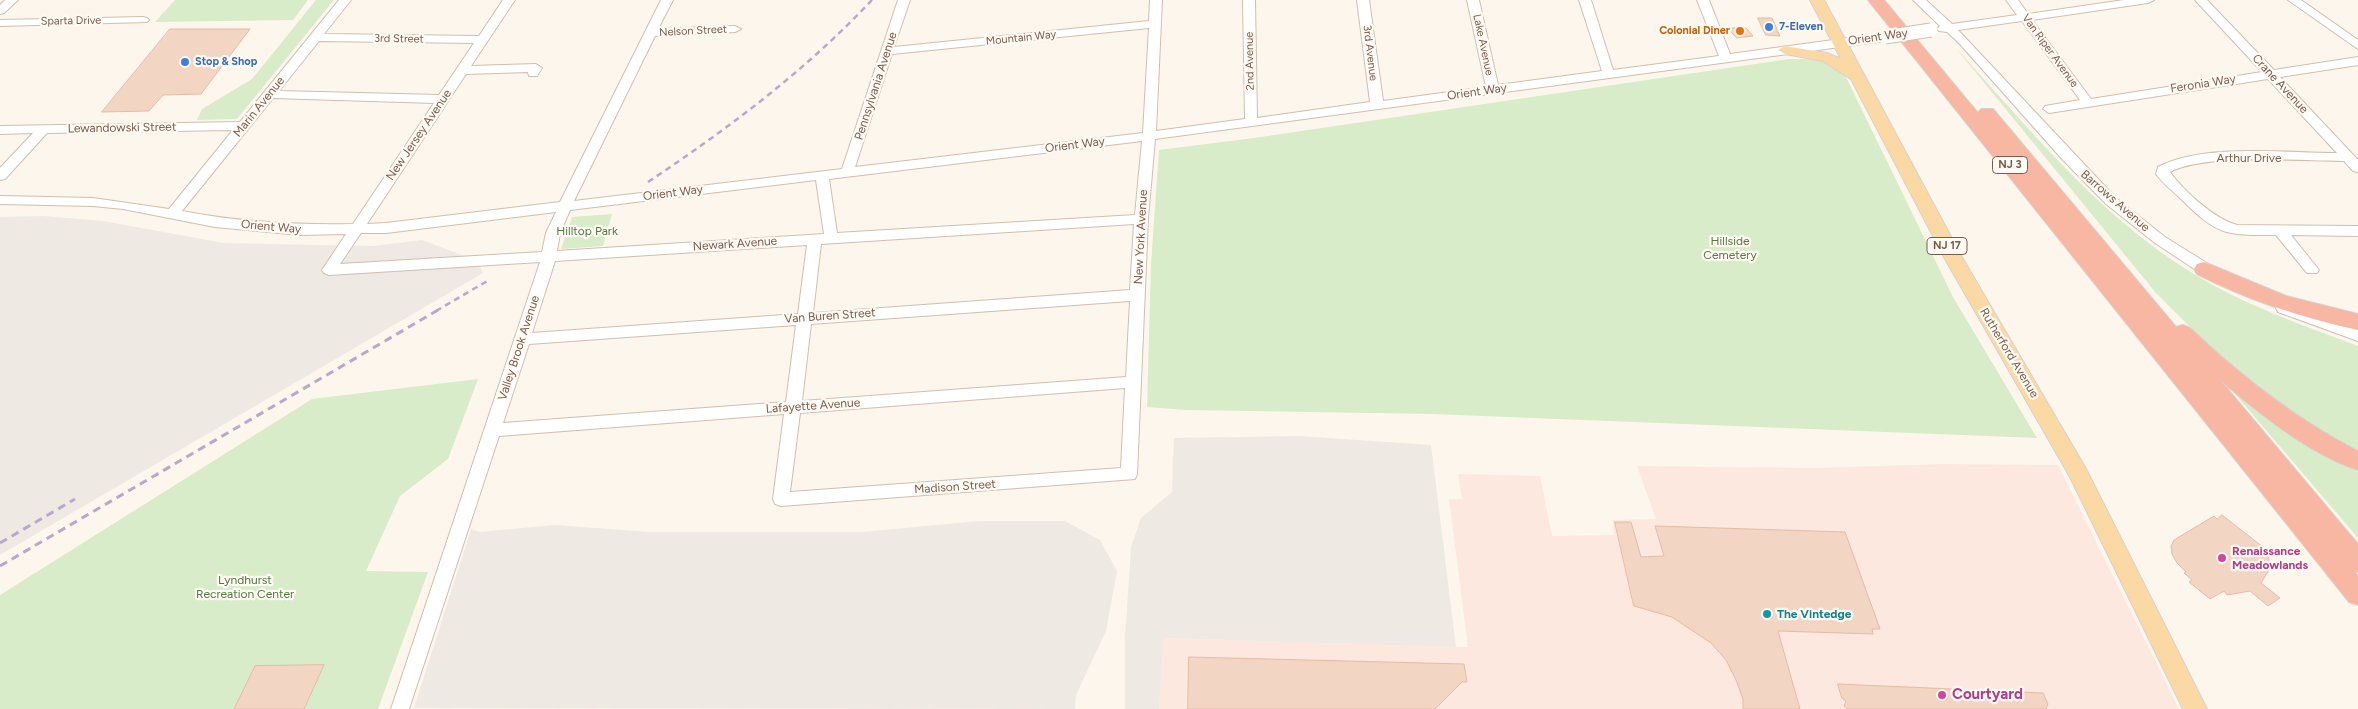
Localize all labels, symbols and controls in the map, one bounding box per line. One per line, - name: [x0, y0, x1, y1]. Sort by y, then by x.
- street label: Van Riper Avenue: [2019, 12, 2081, 90]
- street label: Lake Avenue: [1470, 13, 1496, 77]
- street label: Sparta Drive: [41, 14, 101, 28]
- place label: 7-Eleven: [1779, 20, 1823, 34]
- marker: 7-Eleven: [1763, 21, 1775, 33]
- street label: Nelson Street: [659, 23, 727, 39]
- street label: 3rd Avenue: [1360, 24, 1380, 82]
- place label: Colonial Diner: [1659, 24, 1730, 38]
- marker: Colonial Diner: [1734, 25, 1746, 37]
- street label: Orient Way: [1847, 26, 1909, 48]
- street label: Mountain Way: [985, 28, 1057, 48]
- street label: Pennsylvania Avenue: [852, 30, 900, 142]
- street label: 3rd Street: [374, 32, 424, 46]
- street label: 2nd Avenue: [1243, 32, 1257, 90]
- street label: Crane Avenue: [2249, 51, 2311, 117]
- place label: Stop & Shop: [195, 55, 257, 69]
- marker: Stop & Shop: [179, 56, 191, 68]
- street label: Feronia Way: [2169, 72, 2237, 96]
- street label: Marin Avenue: [230, 74, 288, 140]
- street label: Orient Way: [1446, 81, 1508, 103]
- street label: New Jersey Avenue: [383, 87, 455, 183]
- street label: Lewandowski Street: [68, 120, 176, 136]
- street label: Orient Way: [1044, 134, 1106, 156]
- street label: Arthur Drive: [2217, 151, 2281, 165]
- road number: NJ 3: [1992, 156, 2028, 174]
- street label: Barrows Avenue: [2077, 167, 2153, 235]
- street label: Orient Way: [642, 182, 704, 204]
- street label: New York Avenue: [1131, 189, 1151, 285]
- street label: Orient Way: [240, 217, 302, 237]
- park label: Hilltop Park: [556, 224, 618, 238]
- street label: Newark Avenue: [692, 234, 778, 254]
- park label: Hillside Cemetery: [1703, 234, 1757, 262]
- road number: NJ 17: [1927, 238, 1967, 255]
- street label: Valley Brook Avenue: [495, 294, 543, 402]
- street label: Van Buren Street: [784, 306, 876, 326]
- street label: Rutherford Avenue: [1977, 306, 2041, 400]
- street label: Lafayette Avenue: [765, 396, 861, 416]
- street label: Madison Street: [914, 477, 996, 497]
- place label: Renaissance Meadowlands: [2232, 544, 2308, 572]
- marker: Renaissance Meadowlands: [2216, 552, 2228, 564]
- park label: Lyndhurst Recreation Center: [196, 573, 294, 601]
- place label: The Vintedge: [1777, 607, 1851, 621]
- marker: The Vintedge: [1761, 608, 1773, 620]
- place label: Courtyard: [1952, 686, 2023, 704]
- marker: Courtyard: [1936, 689, 1948, 701]

